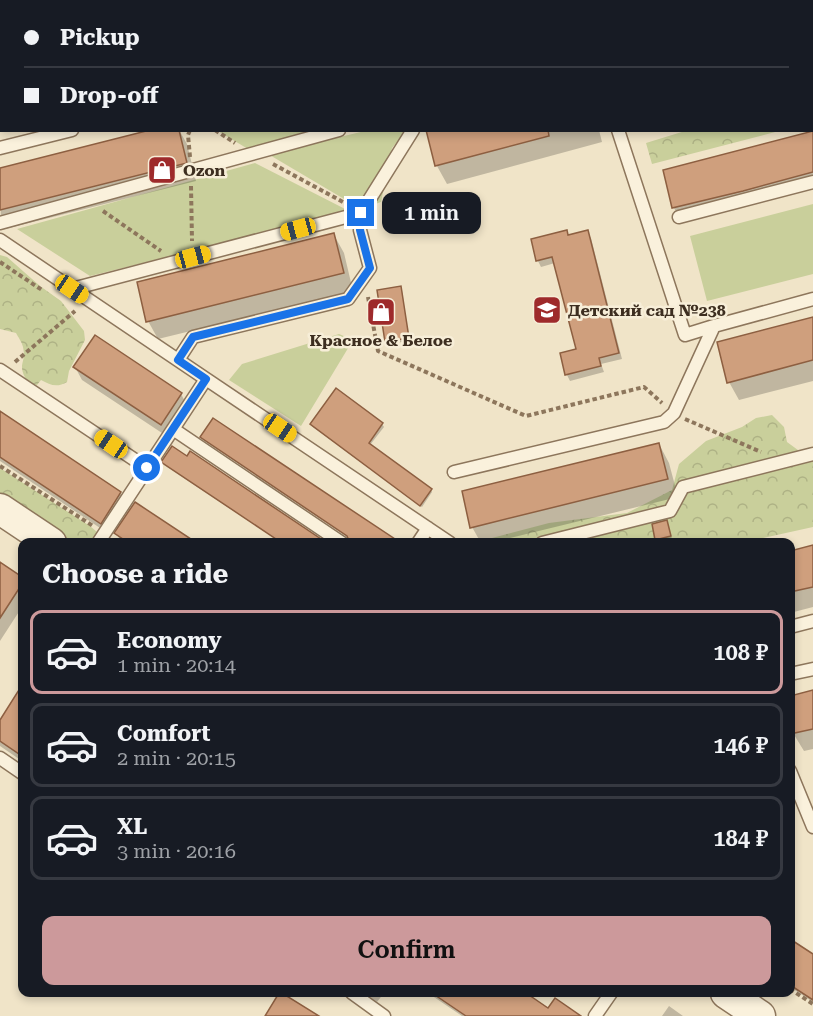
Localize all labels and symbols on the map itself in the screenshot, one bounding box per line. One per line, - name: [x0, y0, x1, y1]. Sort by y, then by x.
- shop icon: Ozon: [146, 154, 178, 186]
- place label: Ozon: [183, 161, 226, 180]
- callout: 1 min: [382, 192, 481, 234]
- route end: [347, 199, 374, 226]
- car: [278, 216, 318, 242]
- car: [173, 244, 213, 270]
- car: [52, 271, 92, 307]
- school or university icon: Детский сад №238: [531, 294, 563, 326]
- shop icon: Красное & Белое: [365, 296, 397, 328]
- place label: Детский сад №238: [568, 301, 726, 320]
- place label: Красное & Белое: [310, 331, 452, 350]
- car: [260, 410, 300, 446]
- car: [91, 426, 131, 462]
- route start: [133, 454, 160, 481]

